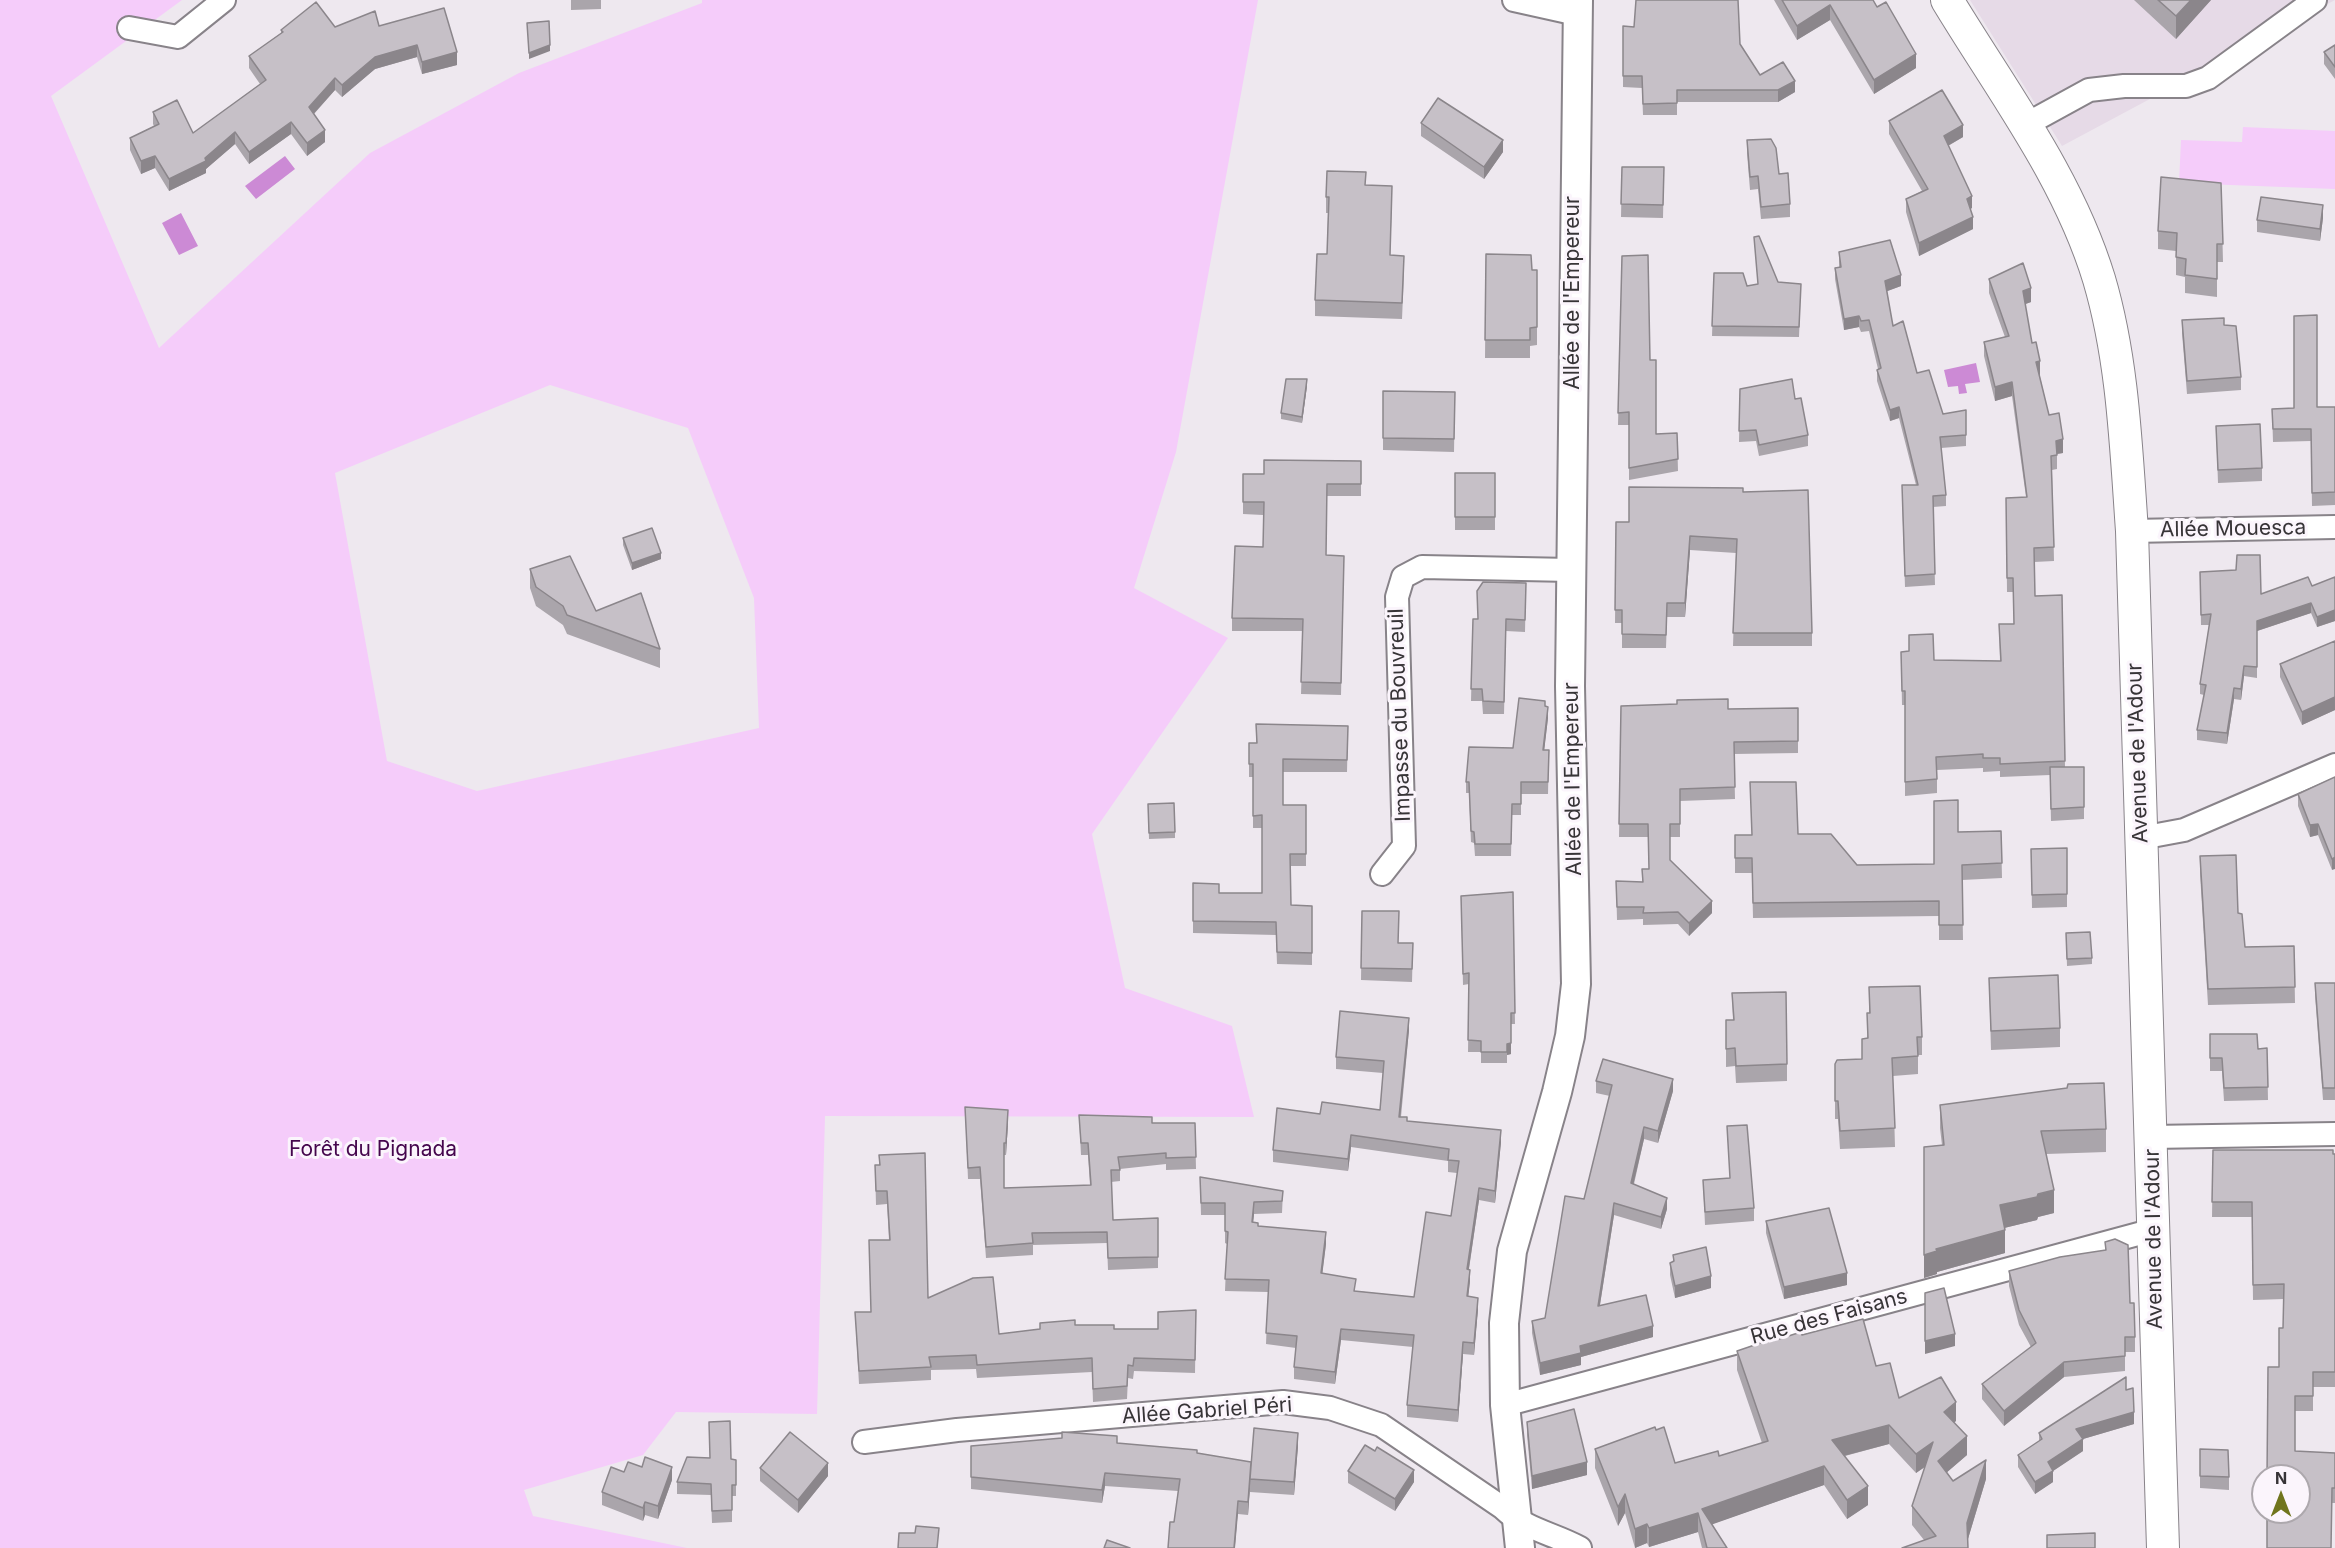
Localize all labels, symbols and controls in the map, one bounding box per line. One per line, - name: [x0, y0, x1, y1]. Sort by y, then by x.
- street label: Allée de l'Empereur: [1560, 196, 1586, 390]
- street label: Allée Mouesca: [2160, 515, 2306, 543]
- street label: Impasse du Bouvreuil: [1384, 608, 1416, 822]
- street label: Avenue de l'Adour: [2122, 662, 2154, 844]
- street label: Allée de l'Empereur: [1559, 682, 1587, 876]
- park label: Forêt du Pignada: [289, 1137, 457, 1163]
- street label: Avenue de l'Adour: [2140, 1148, 2168, 1330]
- street label: Rue des Faisans: [1748, 1284, 1910, 1350]
- street label: Allée Gabriel Péri: [1121, 1392, 1293, 1430]
- north arrow: [2251, 1464, 2311, 1524]
- text: N: [2275, 1468, 2287, 1488]

